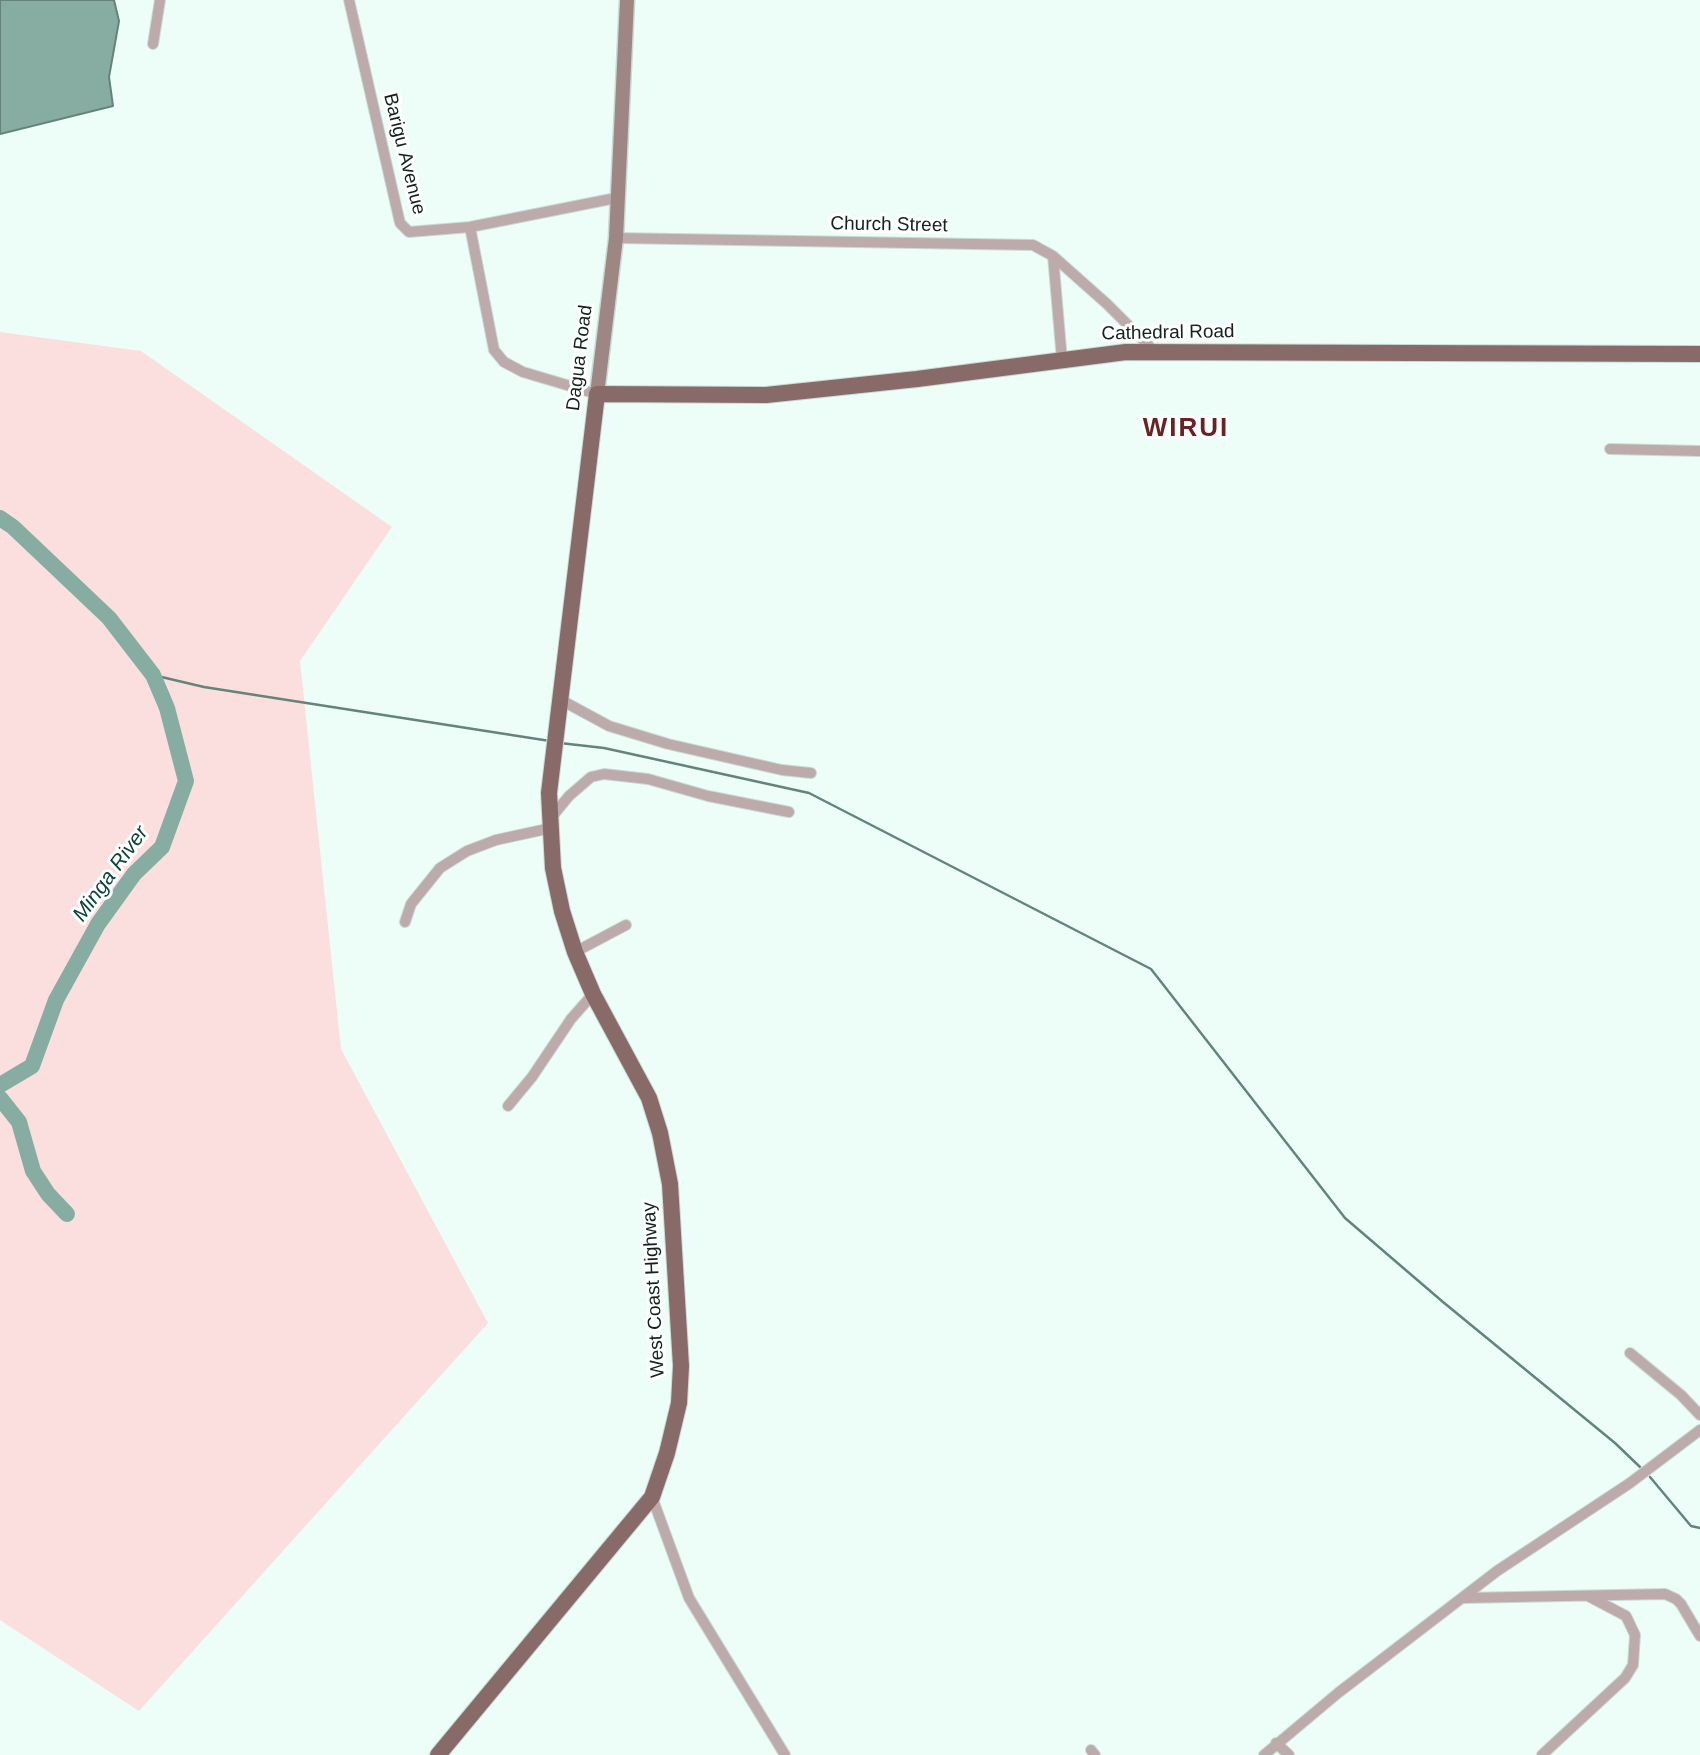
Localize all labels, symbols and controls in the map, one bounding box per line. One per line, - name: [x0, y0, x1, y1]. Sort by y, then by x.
- street label: Barigu Avenue: [378, 91, 430, 217]
- street label: Church Street: [830, 213, 948, 237]
- street label: Dagua Road: [562, 304, 598, 412]
- street label: Cathedral Road: [1101, 320, 1235, 346]
- district label: WIRUI: [1143, 413, 1229, 445]
- water label: Minga River: [68, 821, 154, 927]
- street label: West Coast Highway: [638, 1202, 670, 1378]

